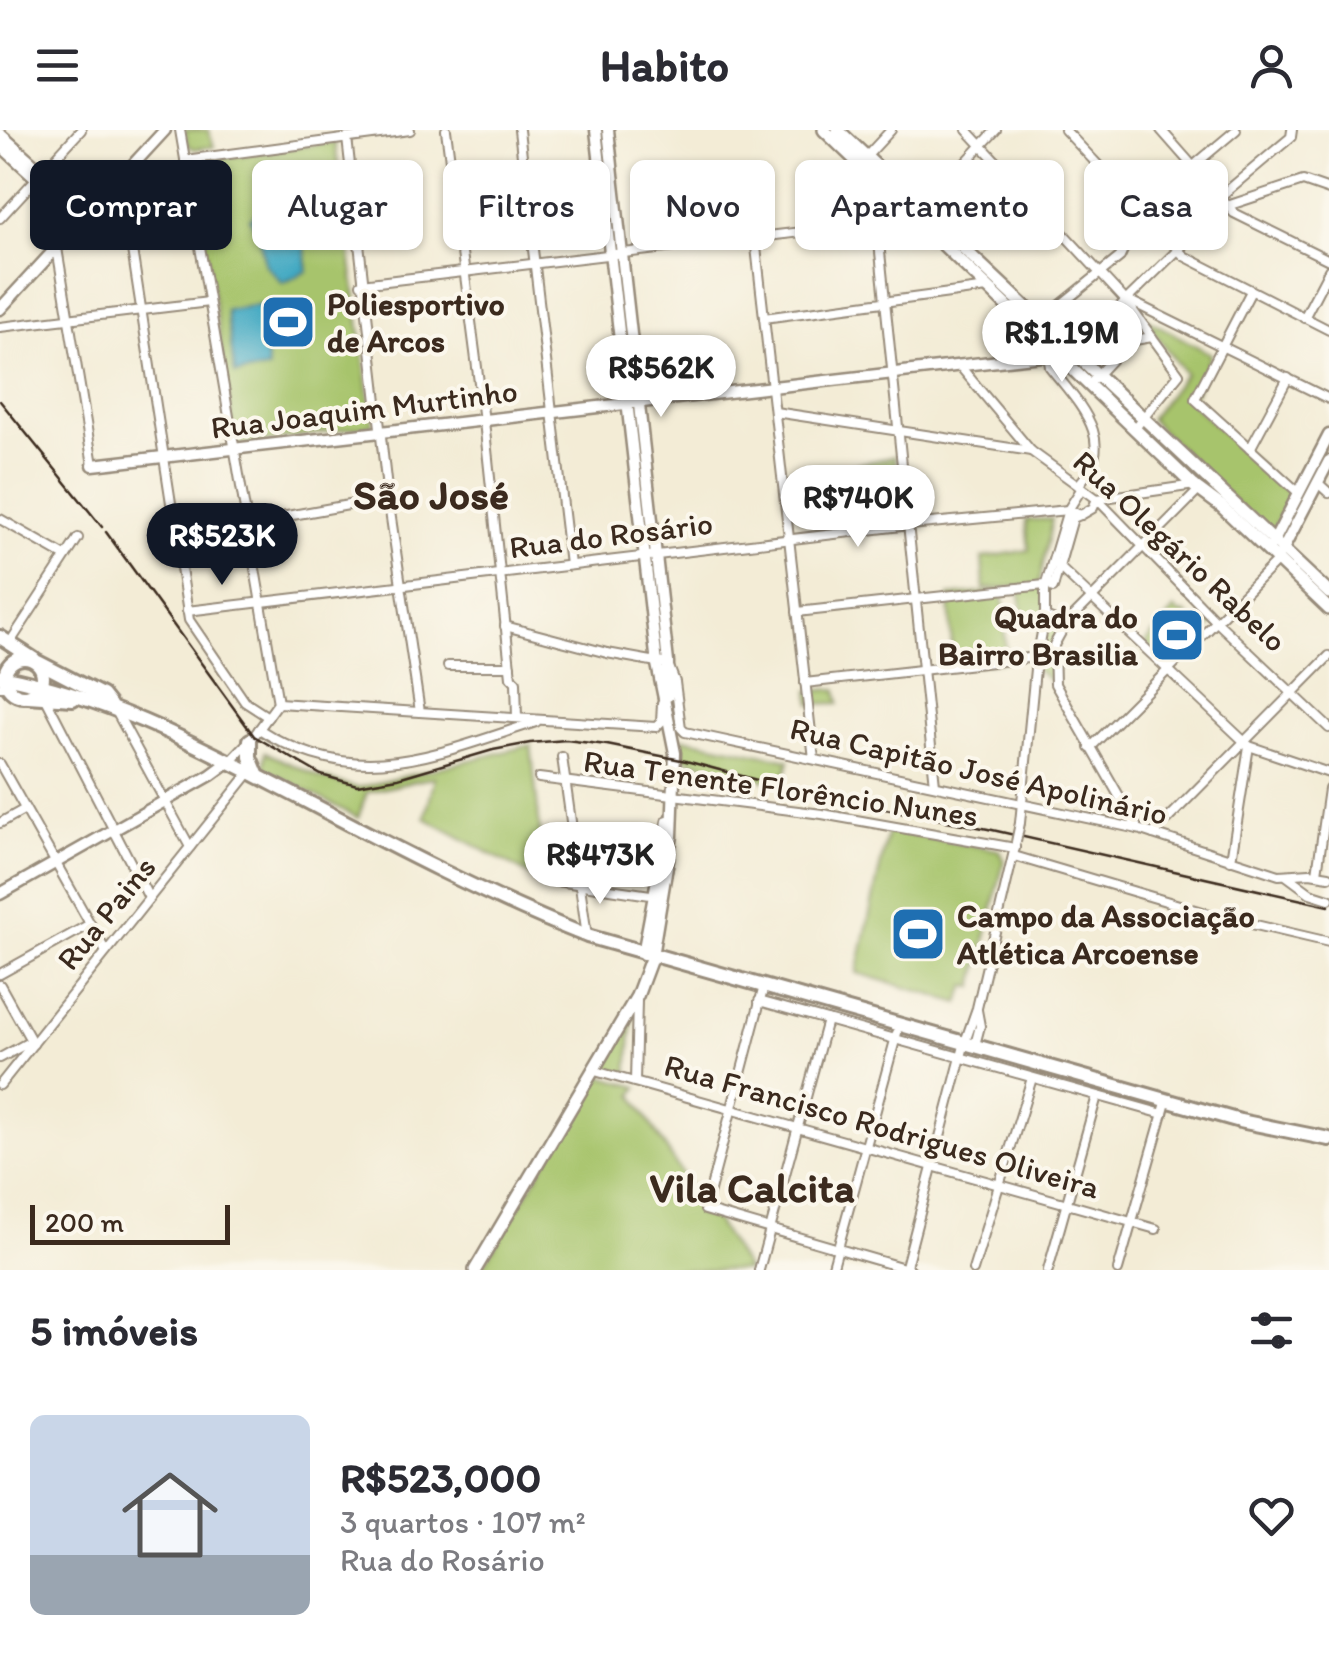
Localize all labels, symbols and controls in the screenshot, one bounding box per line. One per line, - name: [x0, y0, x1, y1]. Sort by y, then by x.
- icon: menu: [30, 38, 85, 93]
- text: Habito: [600, 38, 729, 92]
- icon: person: [1244, 38, 1299, 93]
- chip: Comprar: [30, 160, 232, 250]
- chip: Alugar: [252, 160, 423, 250]
- chip: Filtros: [443, 160, 610, 250]
- chip: Novo: [630, 160, 775, 250]
- chip: Apartamento: [795, 160, 1064, 250]
- chip: Casa: [1084, 160, 1228, 250]
- place label: Poliesportivo de Arcos: [327, 285, 505, 360]
- sports icon: Poliesportivo de Arcos: [258, 292, 318, 352]
- pin: R$1.19M: [970, 300, 1154, 385]
- text: R$1.19M: [1004, 313, 1120, 351]
- pin: R$562K: [580, 335, 742, 420]
- text: R$562K: [608, 348, 714, 386]
- street label: Rua Joaquim Murtinho: [208, 371, 520, 447]
- street label: Rua Olegário Rabelo: [1065, 442, 1295, 660]
- pin: R$740K: [777, 465, 939, 550]
- district label: São José: [353, 469, 509, 520]
- text: R$740K: [803, 478, 913, 516]
- pin: R$523K: [141, 503, 303, 588]
- street label: Rua do Rosário: [507, 504, 715, 566]
- text: R$523K: [169, 516, 275, 554]
- place label: Quadra do Bairro Brasilia: [938, 598, 1138, 673]
- sports icon: Quadra do Bairro Brasilia: [1147, 605, 1207, 665]
- street label: Rua Capitão José Apolinário: [787, 709, 1171, 833]
- street label: Rua Tenente Florêncio Nunes: [581, 741, 981, 835]
- pin: R$473K: [519, 822, 681, 907]
- text: R$473K: [546, 835, 654, 873]
- street label: Rua Pains: [49, 848, 163, 978]
- place label: Campo da Associação Atlética Arcoense: [956, 897, 1255, 972]
- sports icon: Campo da Associação Atlética Arcoense: [888, 904, 948, 964]
- street label: Rua Francisco Rodrigues Oliveira: [660, 1046, 1104, 1207]
- district label: Vila Calcita: [649, 1162, 855, 1213]
- scale bar: [30, 1200, 230, 1244]
- text: 200 m: [45, 1205, 124, 1239]
- icon: filters: [1244, 1303, 1299, 1358]
- text: 5 imóveis: [30, 1305, 198, 1356]
- text: R$523,000: [340, 1452, 541, 1503]
- icon: home: [110, 1455, 230, 1575]
- icon: heart: [1244, 1488, 1299, 1543]
- text: 3 quartos · 107 m²: [340, 1503, 586, 1541]
- text: Rua do Rosário: [340, 1541, 545, 1579]

